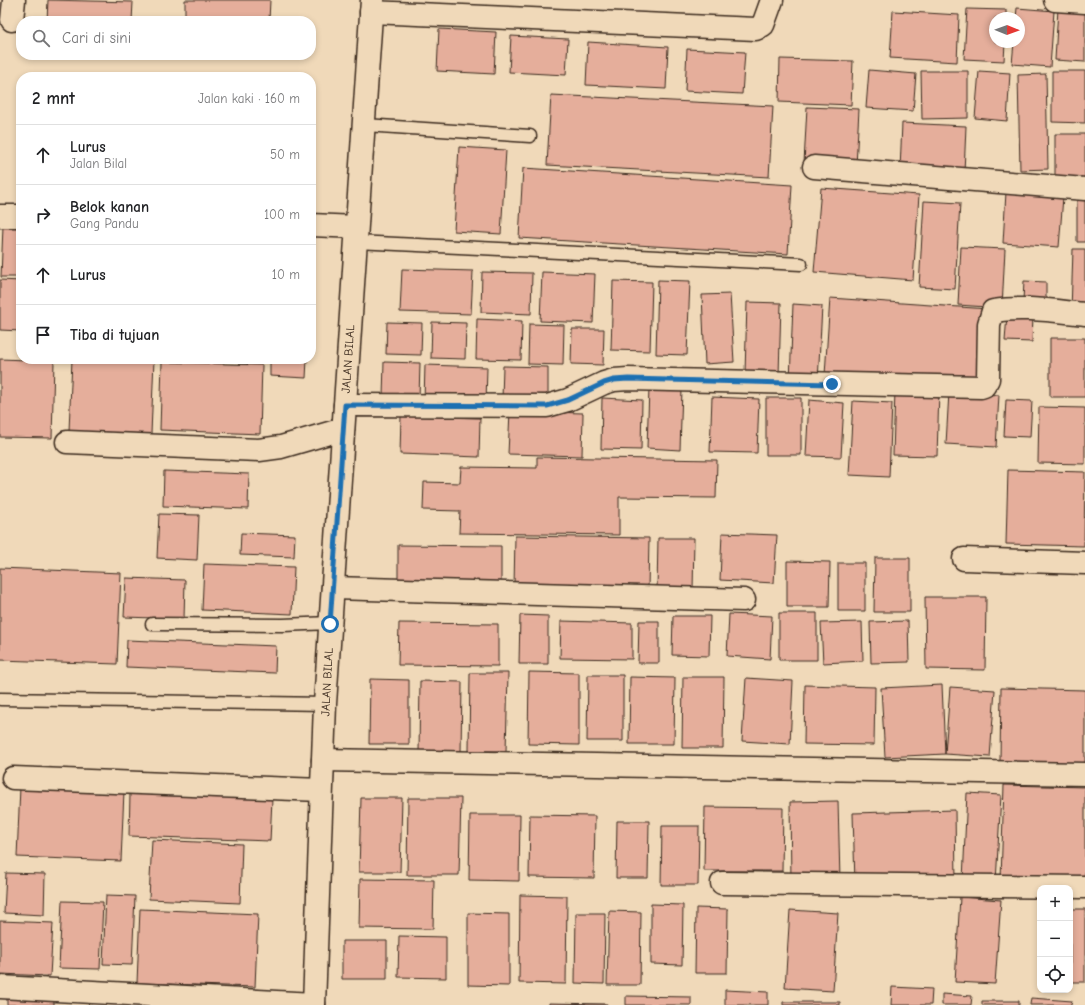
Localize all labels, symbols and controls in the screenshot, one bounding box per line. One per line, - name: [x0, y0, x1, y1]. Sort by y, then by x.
- north arrow: [989, 12, 1025, 48]
- search box: [16, 16, 316, 60]
- icon: search: [30, 27, 52, 49]
- text: Cari di sini: [62, 29, 131, 47]
- text: 2 mnt: [32, 89, 75, 108]
- text: Jalan kaki · 160 m: [198, 91, 300, 106]
- text: Lurus: [70, 138, 106, 156]
- icon: ahead: [32, 144, 54, 166]
- text: 50 m: [270, 147, 300, 162]
- text: Jalan Bilal: [70, 156, 127, 171]
- text: Belok kanan: [70, 198, 149, 216]
- icon: right: [32, 204, 54, 226]
- text: 100 m: [264, 207, 300, 222]
- text: Gang Pandu: [70, 216, 139, 231]
- icon: ahead: [32, 264, 54, 286]
- text: Lurus: [70, 266, 106, 284]
- text: 10 m: [272, 267, 300, 282]
- icon: arrive: [32, 324, 54, 346]
- street label: JALAN BILAL: [339, 324, 357, 394]
- text: Tiba di tujuan: [70, 326, 159, 344]
- route end: [823, 375, 841, 393]
- route start: [321, 615, 339, 633]
- street label: JALAN BILAL: [318, 647, 336, 717]
- map controls: [1037, 885, 1073, 993]
- button: +: [1037, 885, 1073, 921]
- button: −: [1037, 921, 1073, 957]
- button: locate: [1037, 957, 1073, 993]

